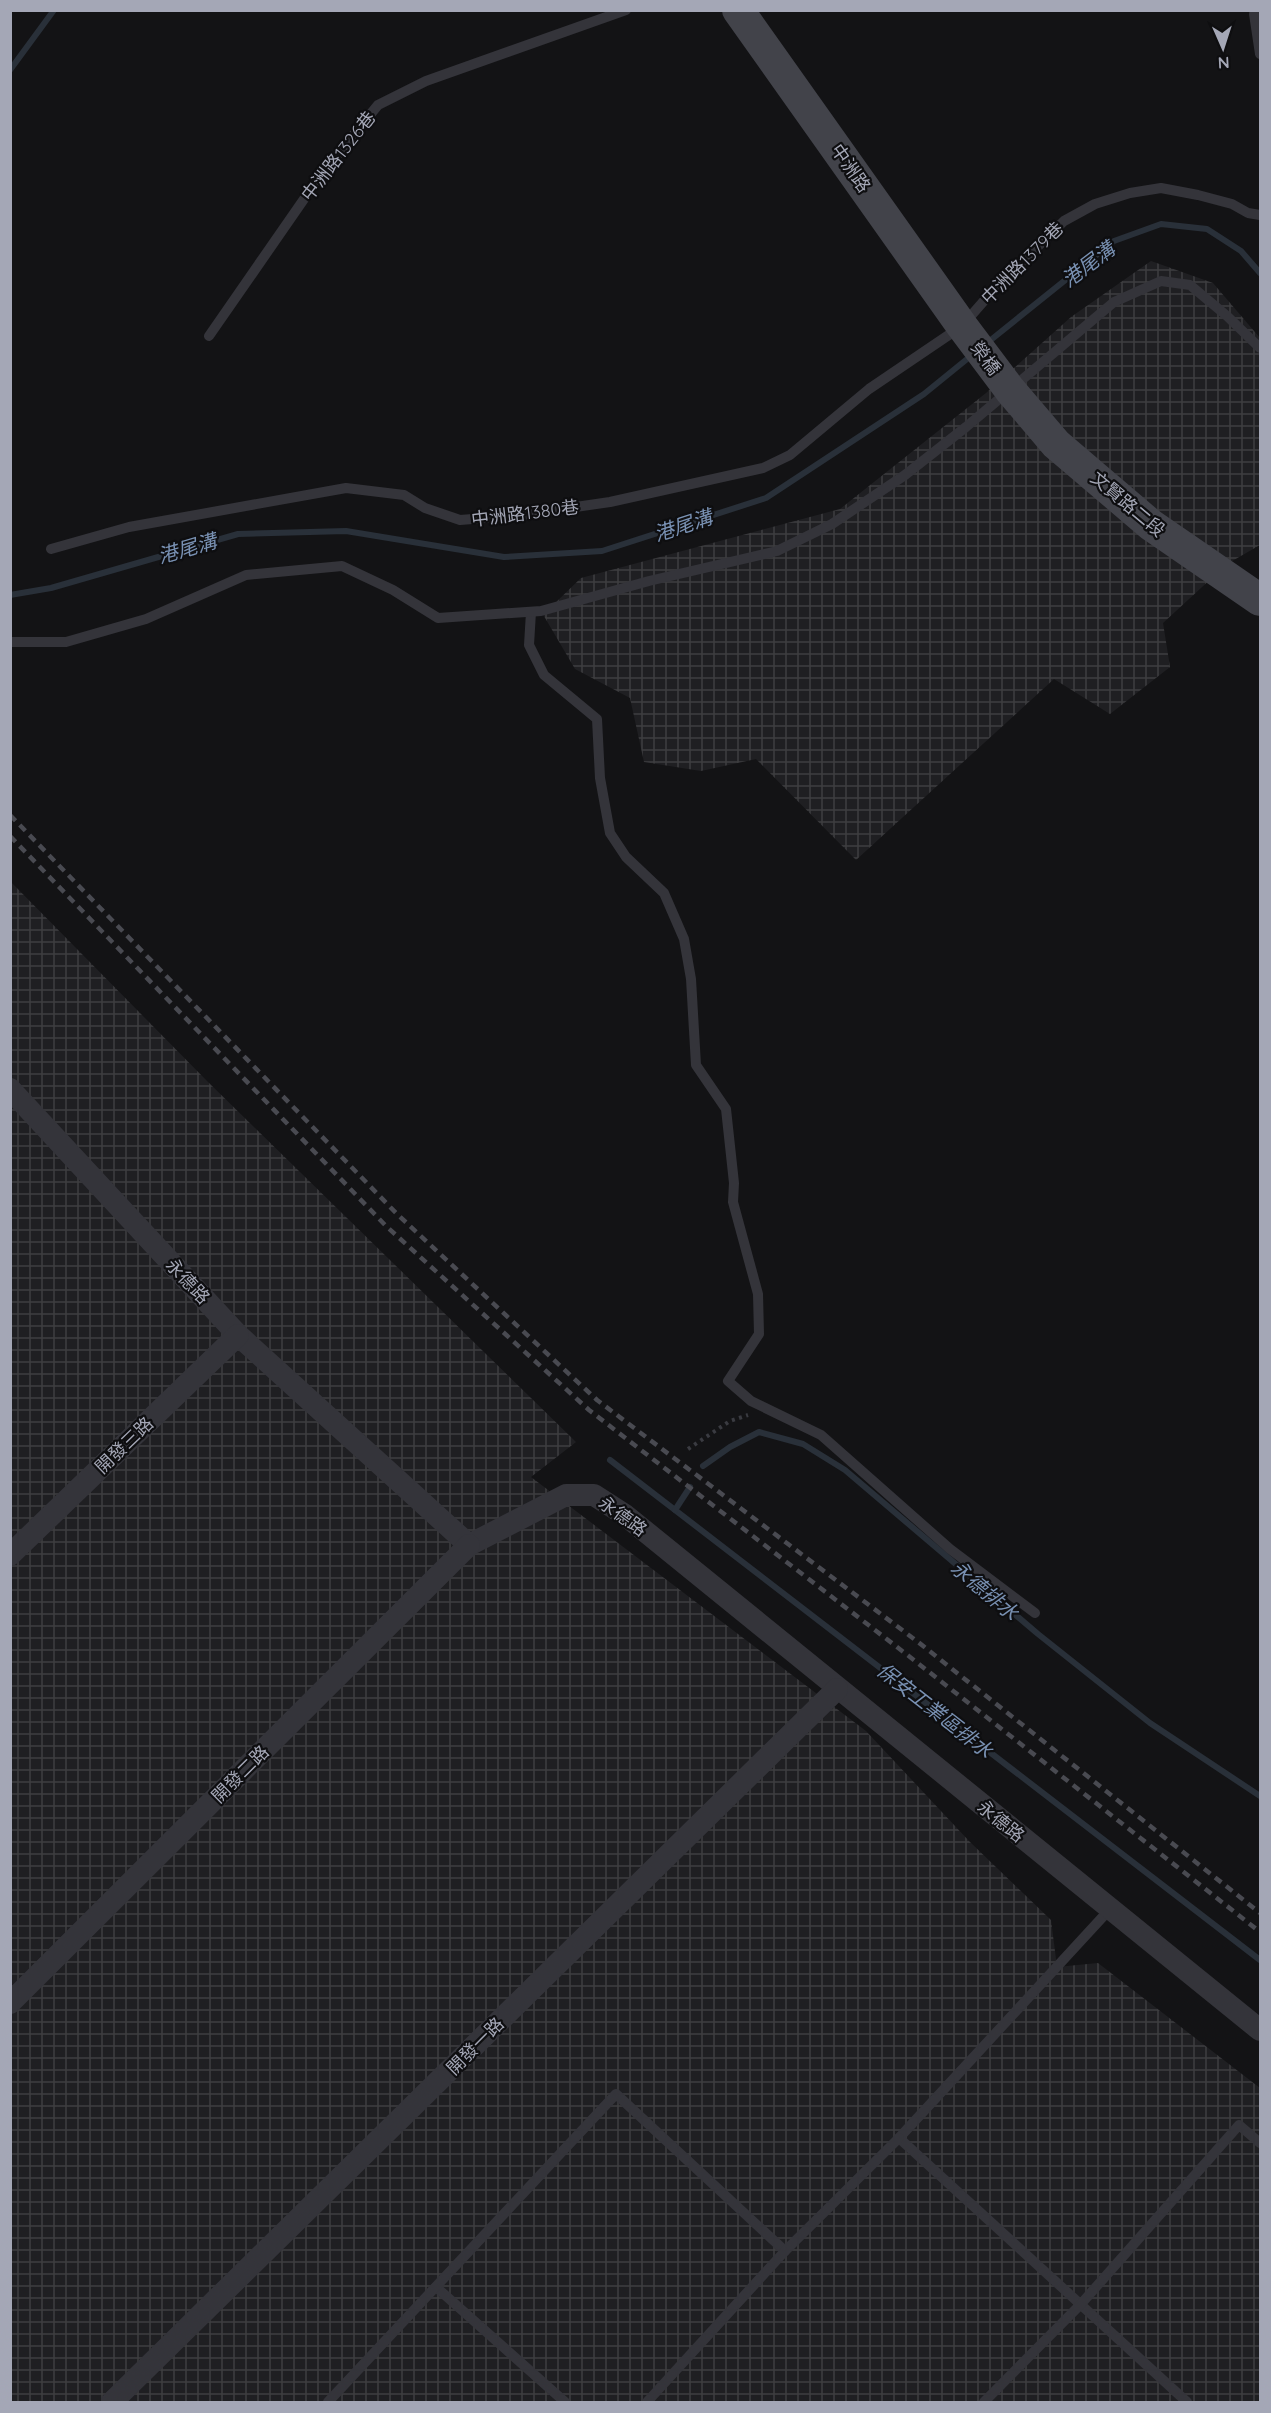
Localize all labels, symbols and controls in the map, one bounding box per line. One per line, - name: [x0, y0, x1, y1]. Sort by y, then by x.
- north arrow: [1193, 18, 1253, 78]
- text: N: [1217, 53, 1230, 73]
- street label: 中洲路1326巷: [296, 106, 380, 206]
- street label: 中洲路: [826, 139, 876, 197]
- street label: 中洲路1379巷: [976, 217, 1068, 309]
- water label: 港尾溝: [1057, 234, 1122, 292]
- street label: 榮橋: [966, 337, 1006, 379]
- street label: 文賢路二段: [1086, 466, 1170, 542]
- street label: 中洲路1380巷: [470, 495, 580, 531]
- water label: 港尾溝: [651, 503, 718, 546]
- water label: 港尾溝: [155, 527, 222, 568]
- street label: 永德路: [161, 1253, 215, 1309]
- street label: 開發三路: [90, 1412, 158, 1478]
- street label: 永德路: [594, 1491, 652, 1541]
- water label: 永德排水: [946, 1555, 1024, 1626]
- water label: 保安工業區排水: [872, 1657, 999, 1764]
- street label: 開發二路: [206, 1740, 274, 1808]
- street label: 永德路: [973, 1795, 1029, 1847]
- street label: 開發一路: [441, 2012, 509, 2080]

